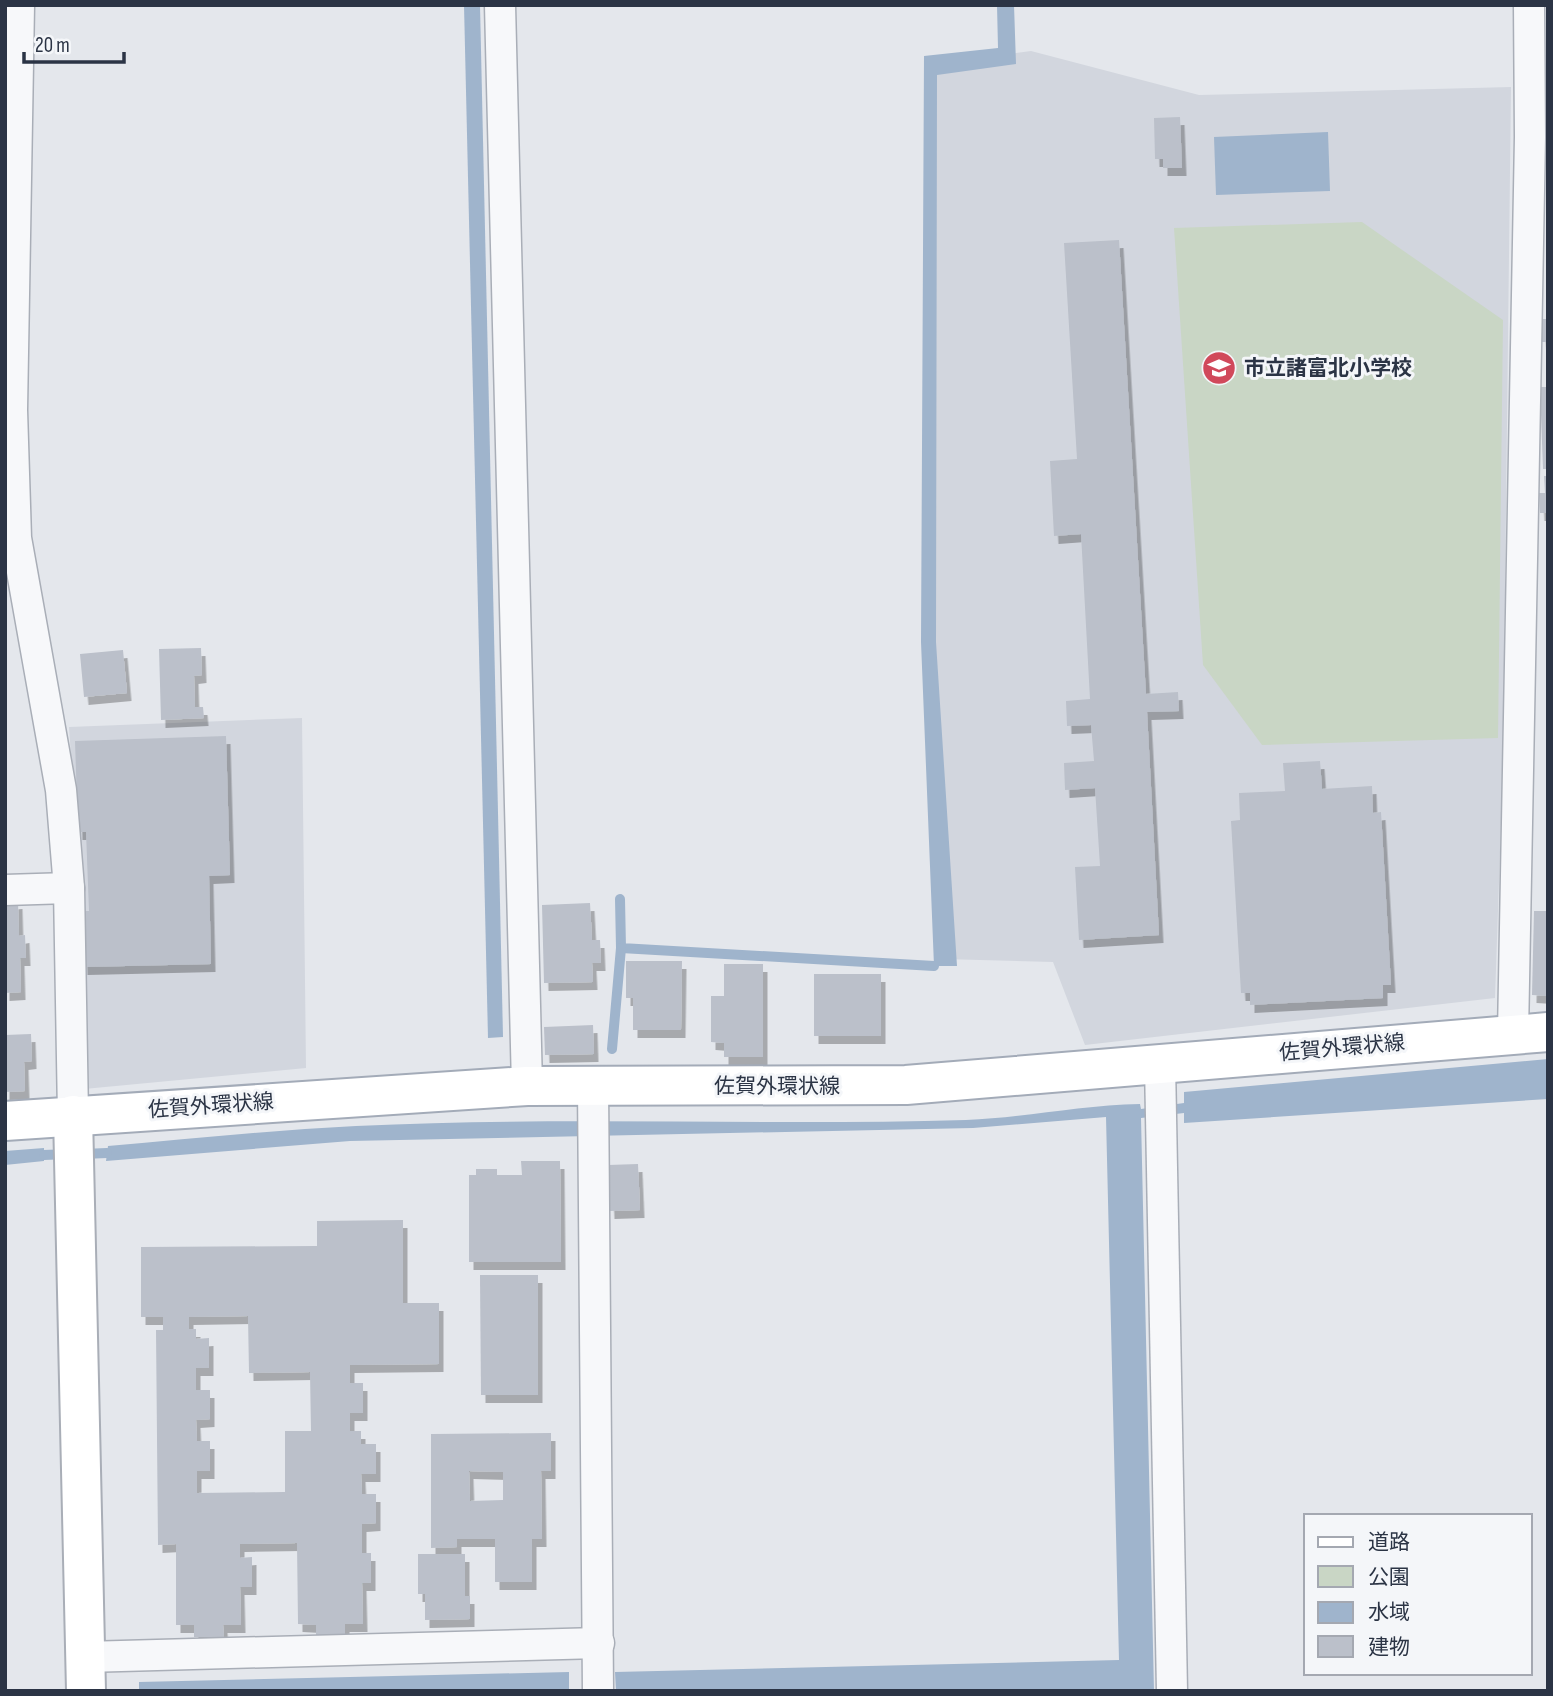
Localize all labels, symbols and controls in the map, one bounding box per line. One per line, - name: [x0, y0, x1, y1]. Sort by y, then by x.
- scale bar: [24, 21, 124, 65]
- text: 20 m: [35, 33, 70, 58]
- school or university icon: 市立諸富北小学校: [1200, 349, 1238, 387]
- place label: 市立諸富北小学校: [1244, 356, 1412, 381]
- street label: 佐賀外環状線: [1278, 1030, 1406, 1066]
- street label: 佐賀外環状線: [714, 1074, 840, 1099]
- street label: 佐賀外環状線: [147, 1089, 275, 1123]
- legend: [1304, 1514, 1532, 1675]
- text: 道路: [1368, 1530, 1410, 1555]
- text: 公園: [1368, 1565, 1410, 1590]
- text: 水域: [1368, 1600, 1410, 1625]
- text: 建物: [1368, 1635, 1410, 1660]

